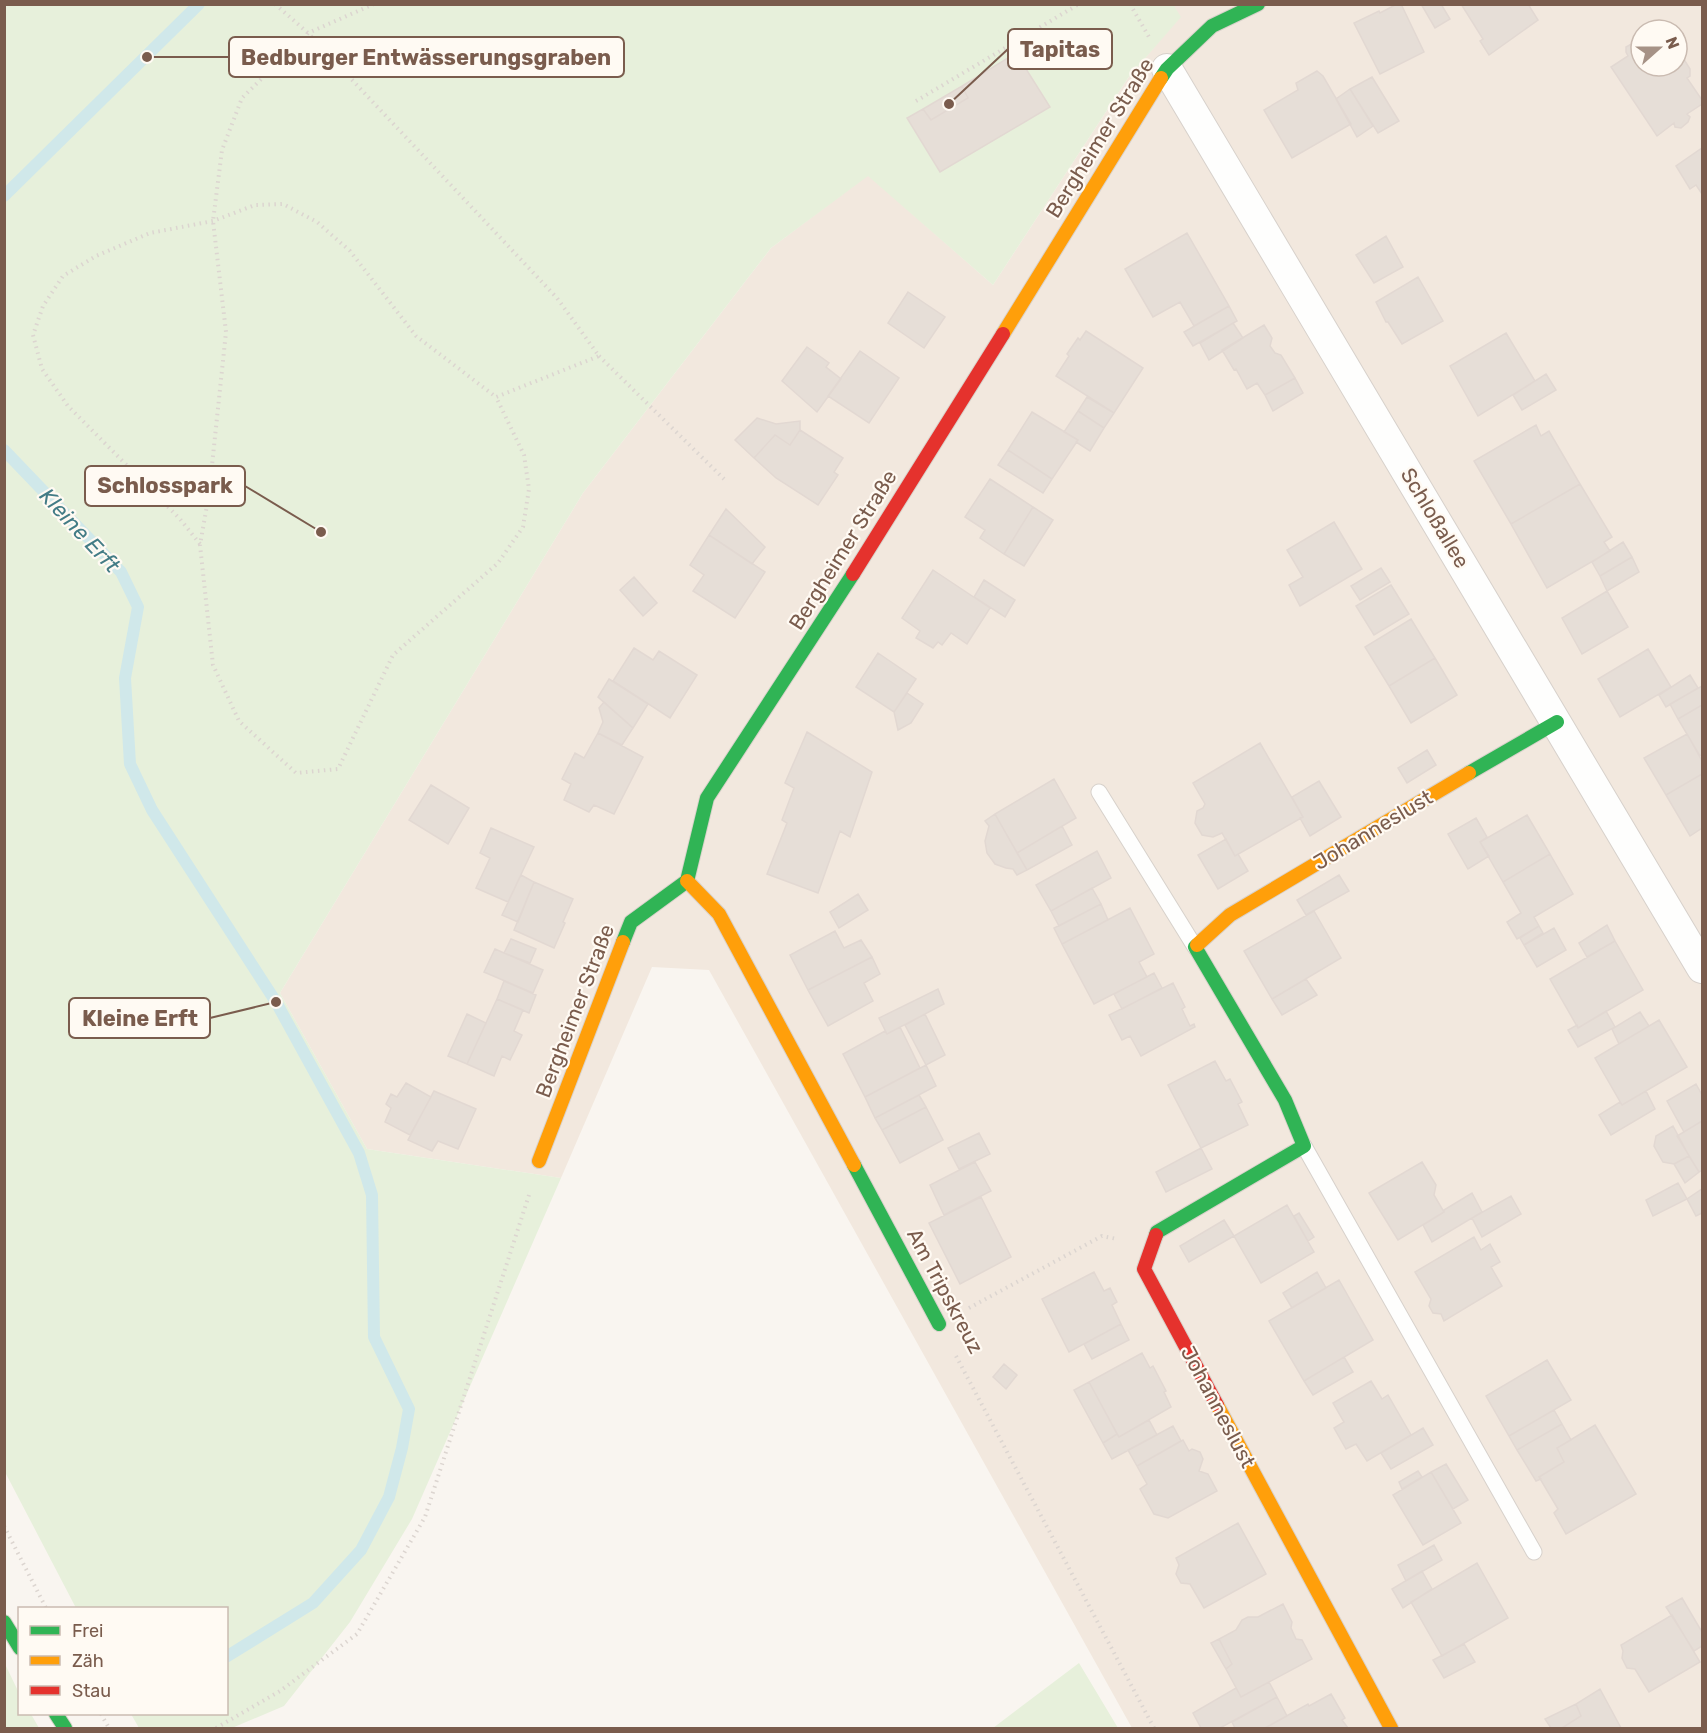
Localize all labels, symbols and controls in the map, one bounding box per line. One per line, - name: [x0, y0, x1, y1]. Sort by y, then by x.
- north arrow: [1629, 18, 1689, 78]
- callout: Tapitas: [1008, 29, 1112, 69]
- text: N: [1662, 34, 1683, 52]
- text: Tapitas: [1020, 36, 1100, 63]
- callout: Bedburger Entwässerungsgraben: [229, 37, 624, 77]
- text: Bedburger Entwässerungsgraben: [241, 44, 611, 71]
- street label: Bergheimer Straße: [1040, 53, 1159, 222]
- street label: Schloßallee: [1396, 463, 1475, 572]
- street label: Bergheimer Straße: [783, 465, 902, 634]
- callout: Schlosspark: [85, 466, 245, 506]
- text: Schlosspark: [97, 472, 233, 499]
- water label: Kleine Erft: [34, 483, 126, 579]
- street label: Johanneslust: [1309, 784, 1437, 875]
- street label: Bergheimer Straße: [530, 921, 619, 1101]
- callout: Kleine Erft: [69, 998, 210, 1038]
- text: Kleine Erft: [82, 1005, 198, 1032]
- street label: Am Tripskreuz: [902, 1224, 989, 1357]
- street label: Johanneslust: [1176, 1342, 1261, 1472]
- legend: [18, 1607, 228, 1715]
- text: Frei: [72, 1620, 103, 1642]
- text: Zäh: [72, 1650, 104, 1672]
- text: Stau: [72, 1680, 111, 1702]

